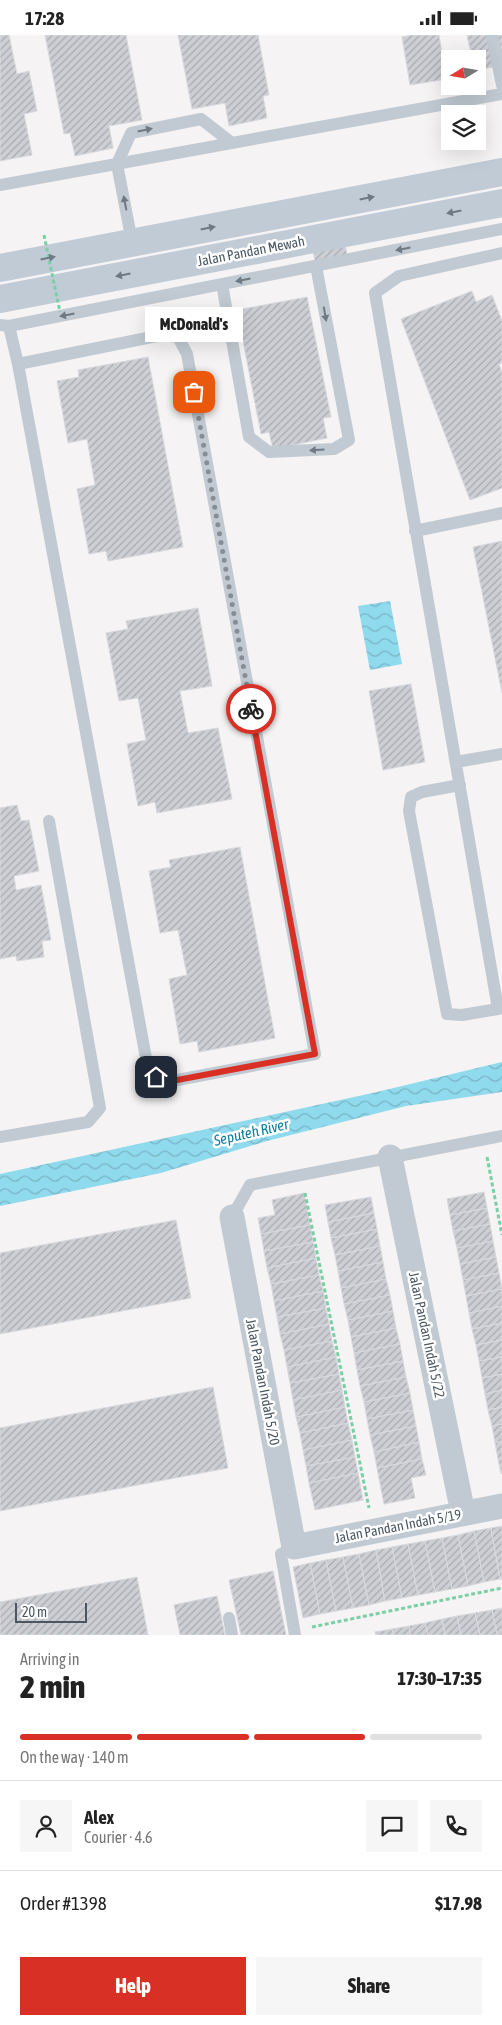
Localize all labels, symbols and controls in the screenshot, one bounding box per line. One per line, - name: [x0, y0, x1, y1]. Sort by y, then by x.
- text: 17:28: [25, 7, 64, 29]
- north arrow: [441, 50, 486, 95]
- map controls: [441, 50, 486, 150]
- button: layers: [441, 105, 486, 150]
- one-way arrow: [138, 126, 154, 134]
- one-way arrow: [360, 193, 376, 201]
- one-way arrow: [120, 195, 128, 211]
- one-way arrow: [446, 209, 462, 217]
- one-way arrow: [200, 224, 215, 232]
- street label: Jalan Pandan Mewah: [196, 233, 306, 269]
- one-way arrow: [395, 245, 410, 253]
- one-way arrow: [40, 254, 56, 262]
- one-way arrow: [114, 272, 130, 280]
- one-way arrow: [236, 276, 251, 284]
- one-way arrow: [322, 306, 330, 322]
- callout: McDonald's: [145, 307, 243, 342]
- one-way arrow: [59, 311, 74, 319]
- text: McDonald's: [160, 315, 228, 333]
- pin: [173, 371, 215, 413]
- icon: bag: [180, 378, 208, 406]
- one-way arrow: [309, 446, 325, 454]
- courier: [226, 684, 276, 734]
- icon: bike: [237, 695, 265, 723]
- pin: [135, 1056, 177, 1098]
- icon: home: [142, 1063, 170, 1091]
- water label: Seputeh River: [211, 1115, 290, 1149]
- street label: Jalan Pandan Indah 5/22: [406, 1271, 448, 1399]
- street label: Jalan Pandan Indah 5/20: [243, 1317, 283, 1447]
- street label: Jalan Pandan Indah 5/19: [333, 1506, 463, 1546]
- scale bar: [15, 1600, 88, 1623]
- text: 20 m: [22, 1604, 47, 1620]
- text: Arriving in: [20, 1650, 80, 1668]
- text: 17:30–17:35: [397, 1667, 482, 1689]
- text: 2 min: [20, 1668, 85, 1705]
- text: On the way · 140 m: [20, 1748, 129, 1766]
- button: person: [20, 1800, 72, 1852]
- button: chat: [366, 1800, 418, 1852]
- button: phone: [430, 1800, 482, 1852]
- text: Alex: [84, 1806, 114, 1828]
- text: Courier · 4.6: [84, 1828, 153, 1846]
- text: Order #1398: [20, 1892, 107, 1914]
- text: $17.98: [435, 1892, 482, 1914]
- button: Help: [20, 1957, 246, 2015]
- button: Share: [256, 1957, 482, 2015]

